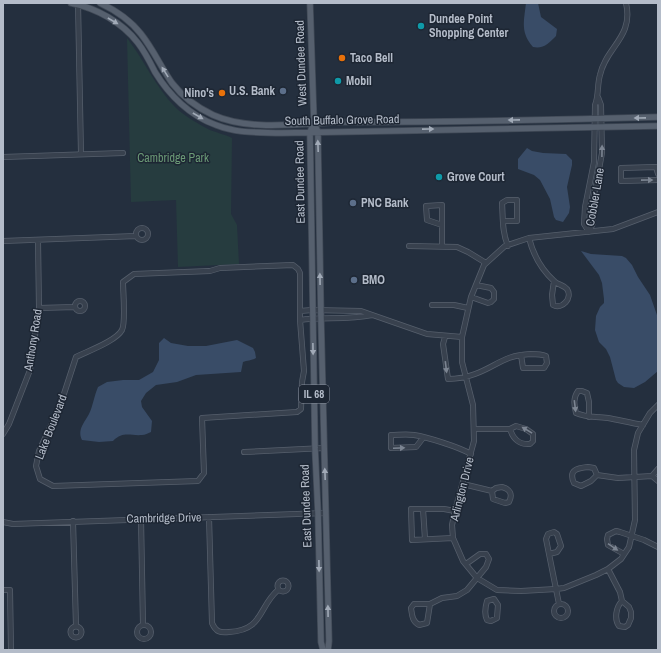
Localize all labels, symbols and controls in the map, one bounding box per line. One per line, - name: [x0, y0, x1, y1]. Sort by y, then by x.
- place label: Dundee Point Shopping Center: [429, 11, 508, 41]
- one-way arrow: [107, 17, 119, 24]
- street label: West Dundee Road: [292, 20, 310, 106]
- marker: Dundee Point Shopping Center: [416, 21, 426, 31]
- place label: Taco Bell: [350, 50, 393, 66]
- marker: Taco Bell: [337, 53, 347, 63]
- one-way arrow: [162, 66, 169, 78]
- place label: Mobil: [346, 73, 372, 89]
- marker: Mobil: [333, 76, 343, 86]
- place label: U.S. Bank: [229, 83, 276, 99]
- place label: Nino's: [184, 85, 215, 101]
- marker: U.S. Bank: [278, 86, 288, 96]
- marker: Nino's: [217, 88, 227, 98]
- street label: South Buffalo Grove Road: [285, 111, 399, 129]
- one-way arrow: [192, 113, 204, 120]
- one-way arrow: [634, 114, 646, 121]
- one-way arrow: [507, 117, 520, 123]
- one-way arrow: [422, 126, 434, 133]
- one-way arrow: [315, 139, 321, 152]
- street label: East Dundee Road: [291, 140, 309, 224]
- one-way arrow: [599, 144, 605, 157]
- park label: Cambridge Park: [137, 150, 209, 166]
- street label: Cobbler Lane: [582, 167, 608, 227]
- place label: Grove Court: [447, 169, 505, 185]
- marker: Grove Court: [434, 172, 444, 182]
- one-way arrow: [641, 177, 654, 183]
- place label: PNC Bank: [361, 195, 409, 211]
- marker: PNC Bank: [348, 198, 358, 208]
- place label: BMO: [362, 272, 385, 288]
- one-way arrow: [317, 273, 324, 285]
- marker: BMO: [349, 275, 359, 285]
- street label: Anthony Road: [20, 308, 46, 373]
- one-way arrow: [310, 343, 316, 356]
- one-way arrow: [443, 361, 449, 373]
- road number: IL 68: [299, 385, 329, 403]
- street label: Lake Boulevard: [31, 392, 71, 462]
- one-way arrow: [572, 400, 578, 412]
- one-way arrow: [521, 427, 532, 434]
- one-way arrow: [393, 445, 406, 451]
- street label: Arlington Drive: [446, 455, 478, 524]
- street label: East Dundee Road: [297, 464, 315, 548]
- one-way arrow: [322, 467, 328, 480]
- street label: Cambridge Drive: [126, 509, 202, 527]
- one-way arrow: [608, 543, 619, 551]
- one-way arrow: [316, 560, 322, 573]
- one-way arrow: [325, 605, 332, 617]

